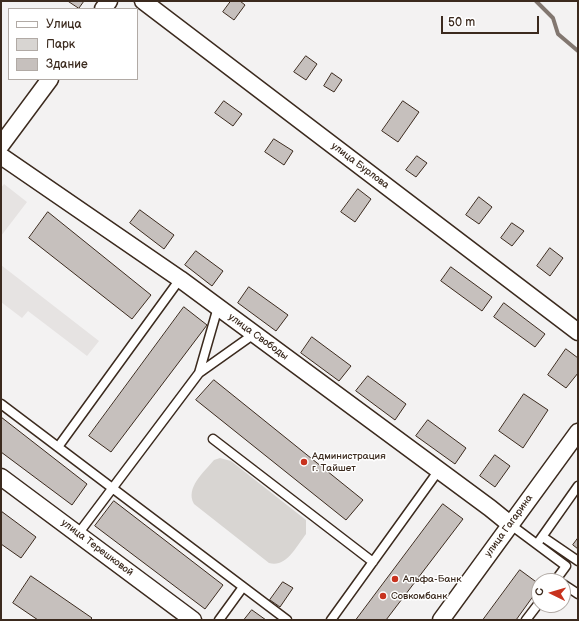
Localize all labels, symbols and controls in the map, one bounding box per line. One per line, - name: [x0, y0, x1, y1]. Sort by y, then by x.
- legend: [8, 8, 138, 80]
- scale bar: [443, 8, 541, 34]
- text: 50 m: [448, 15, 475, 30]
- text: Улица: [46, 17, 82, 32]
- text: Парк: [46, 37, 75, 52]
- text: Здание: [46, 57, 88, 72]
- street label: улица Бурлова: [329, 140, 391, 192]
- street label: улица Свободы: [226, 311, 290, 363]
- place label: Администрация г. Тайшет: [312, 450, 386, 474]
- marker: Администрация г. Тайшет: [299, 457, 309, 467]
- street label: улица Гагарина: [482, 492, 536, 560]
- street label: улица Терешковой: [59, 517, 135, 579]
- place label: Альфа-Банк: [403, 573, 461, 585]
- north arrow: [531, 573, 571, 613]
- marker: Альфа-Банк: [390, 574, 400, 584]
- text: С: [533, 588, 546, 596]
- place label: Совкомбанк: [391, 590, 448, 602]
- marker: Совкомбанк: [378, 591, 388, 601]

